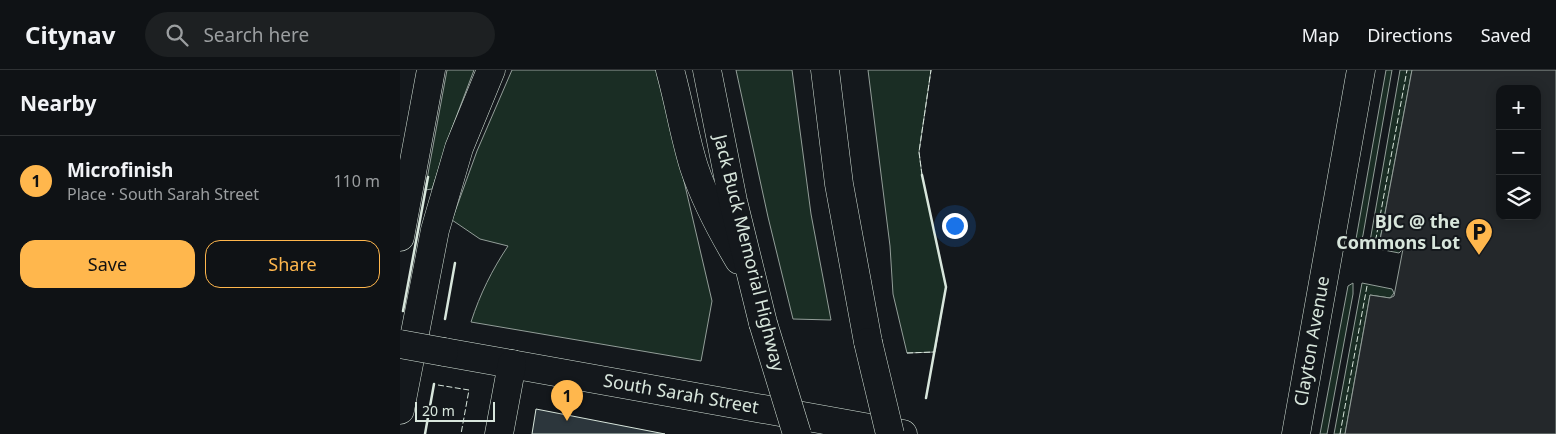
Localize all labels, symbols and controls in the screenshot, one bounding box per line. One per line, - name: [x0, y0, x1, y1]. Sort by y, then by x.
- search box: [145, 12, 495, 57]
- text: Citynav: [25, 18, 115, 51]
- icon: search: [163, 21, 191, 49]
- text: Search here: [203, 22, 309, 48]
- text: Map: [1302, 23, 1339, 47]
- text: Directions: [1367, 23, 1453, 47]
- text: Saved: [1481, 23, 1531, 47]
- map controls: [1496, 85, 1541, 220]
- button: +: [1496, 85, 1541, 130]
- text: Nearby: [20, 89, 96, 117]
- street label: Jack Buck Memorial Highway: [708, 130, 791, 374]
- button: −: [1496, 130, 1541, 175]
- text: Microfinish: [67, 157, 173, 183]
- text: 1: [31, 170, 41, 192]
- text: 110 m: [333, 170, 380, 192]
- button: layers: [1496, 175, 1541, 220]
- text: Place · South Sarah Street: [67, 183, 259, 205]
- place label: BJC @ the Commons Lot: [1336, 209, 1460, 254]
- your location: [942, 213, 968, 239]
- parking icon: BJC @ the Commons Lot: [1464, 217, 1494, 256]
- button: Save: [20, 240, 195, 288]
- button: Share: [205, 240, 380, 288]
- street label: Clayton Avenue: [1288, 274, 1334, 408]
- street label: South Sarah Street: [602, 368, 761, 419]
- pin: 1: [551, 380, 583, 421]
- scale bar: [415, 399, 495, 422]
- text: 20 m: [422, 401, 455, 420]

